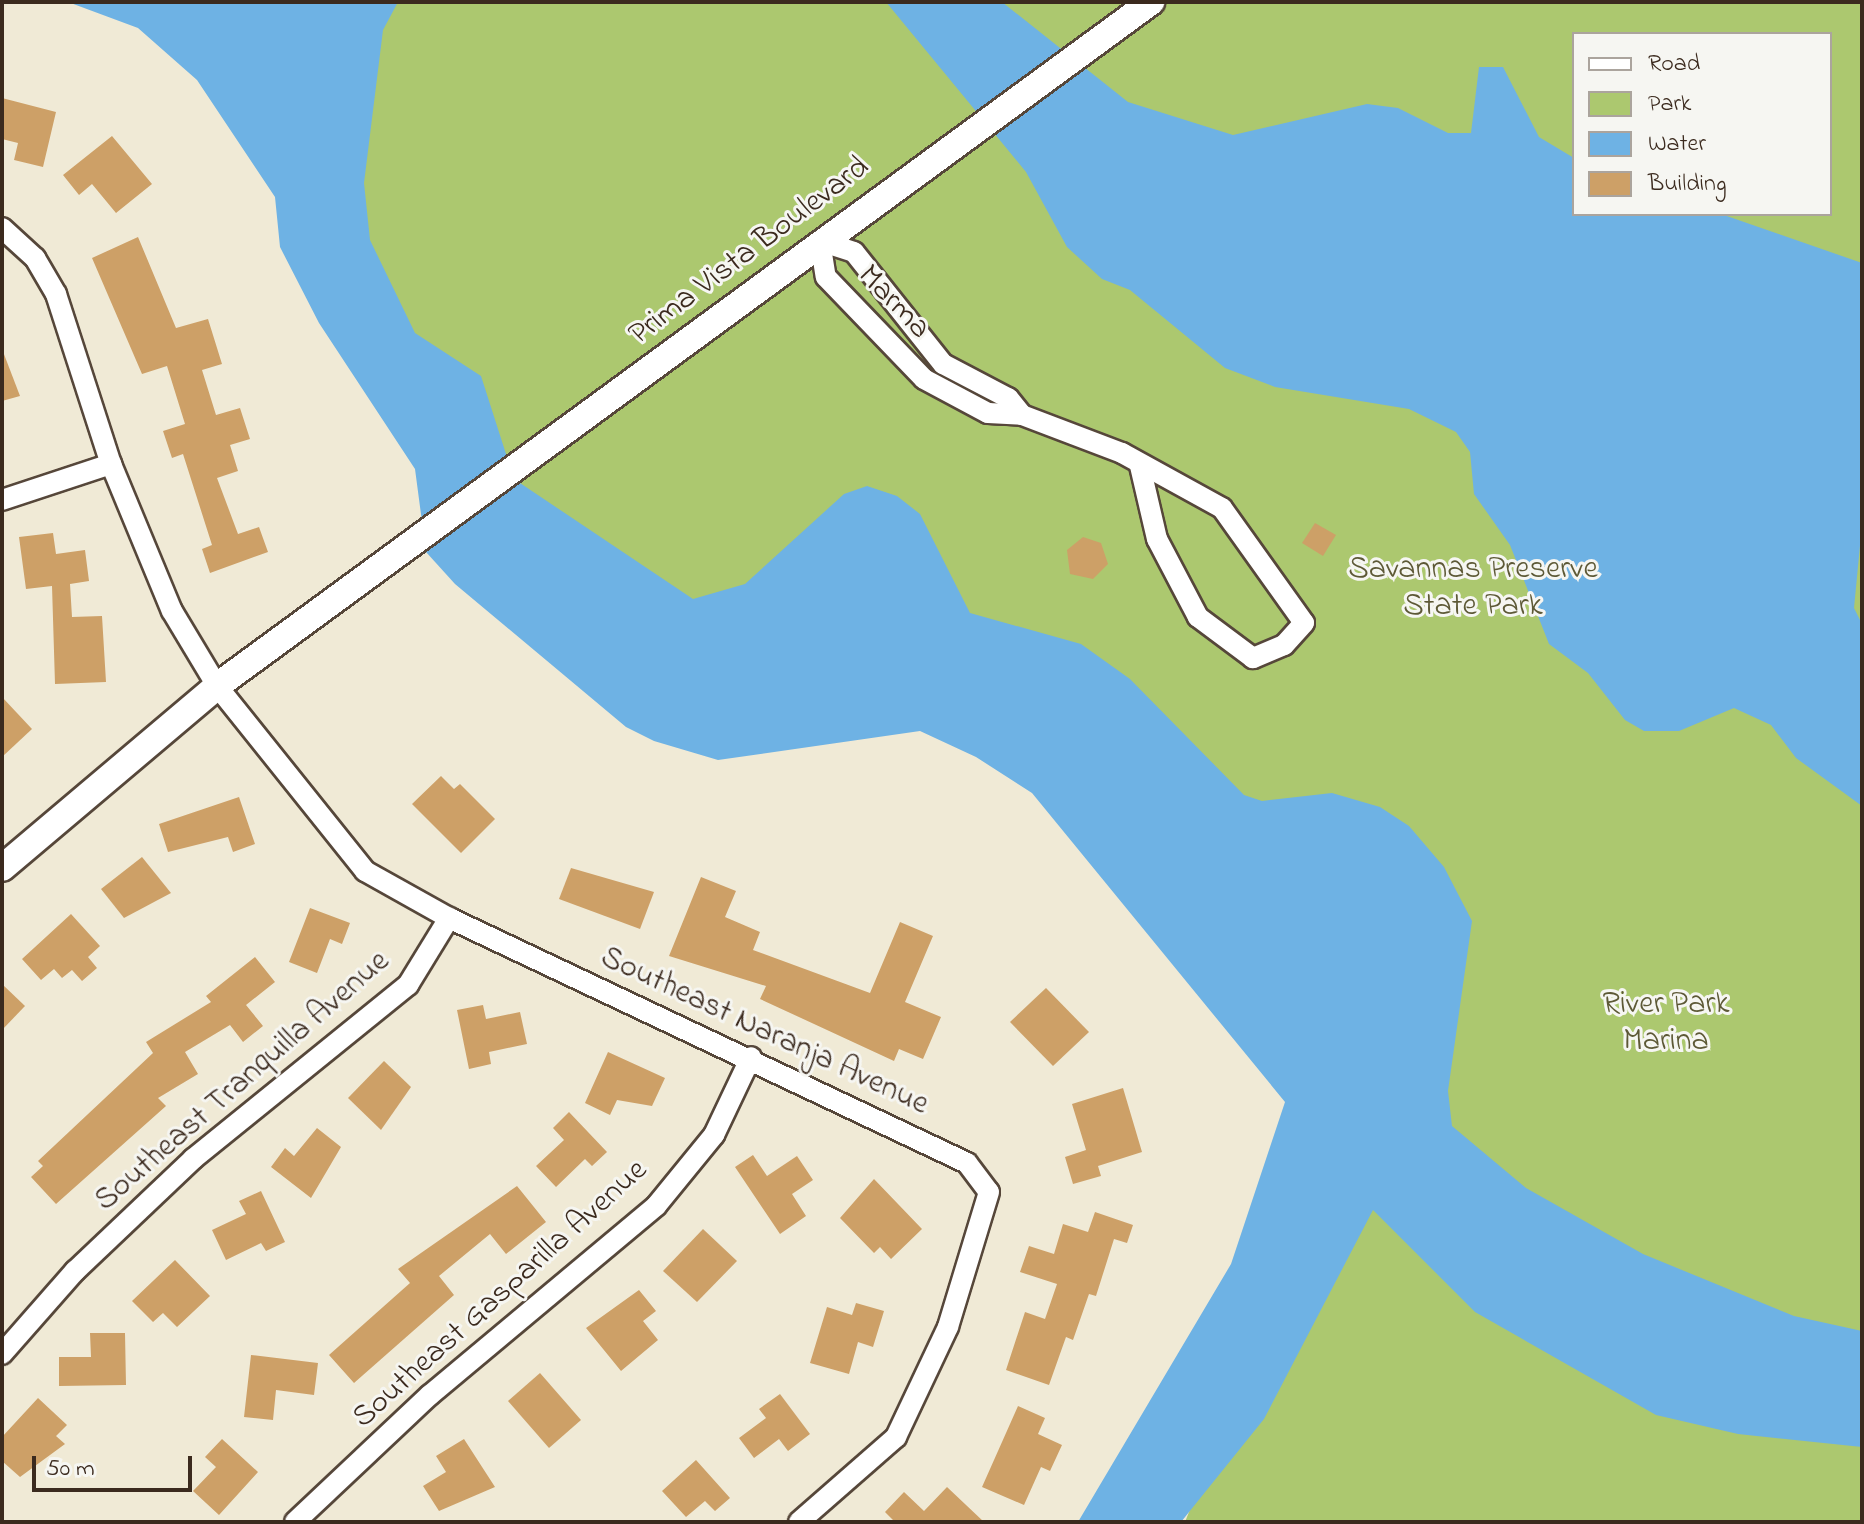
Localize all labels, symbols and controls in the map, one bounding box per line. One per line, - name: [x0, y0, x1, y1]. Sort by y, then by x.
- legend: [1572, 32, 1832, 216]
- text: Road: [1648, 47, 1700, 82]
- text: Park: [1648, 87, 1691, 122]
- text: Water: [1648, 127, 1706, 162]
- street label: Prima Vista Boulevard: [622, 149, 878, 355]
- text: Building: [1648, 167, 1727, 202]
- street label: Marma: [848, 258, 938, 348]
- park label: Savannas Preserve State Park: [1348, 552, 1598, 627]
- street label: Southeast Naranja Avenue: [594, 939, 934, 1125]
- street label: Southeast Tranquilla Avenue: [88, 943, 398, 1221]
- park label: River Park Marina: [1603, 987, 1729, 1062]
- street label: Southeast Gasparilla Avenue: [346, 1152, 656, 1438]
- scale bar: [36, 1440, 196, 1490]
- text: 50 m: [46, 1452, 95, 1487]

